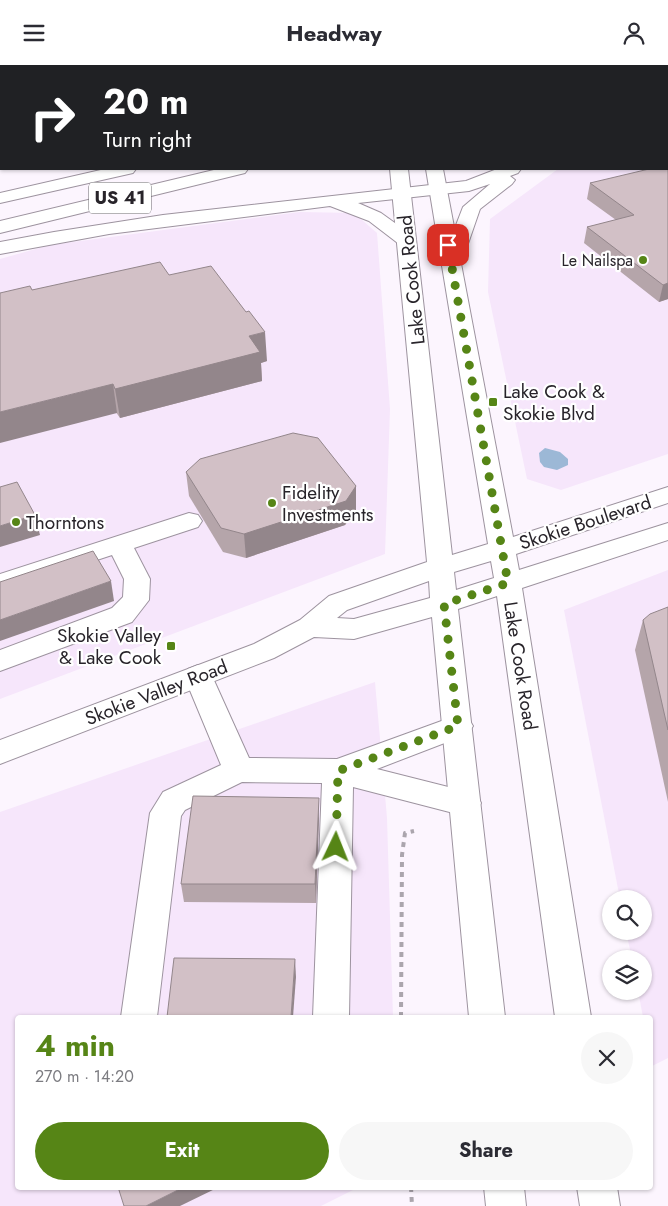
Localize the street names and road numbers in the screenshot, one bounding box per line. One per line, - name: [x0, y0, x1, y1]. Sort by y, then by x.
- road number: US 41: [89, 183, 151, 213]
- street label: Lake Cook Road: [391, 214, 432, 346]
- street label: Skokie Boulevard: [516, 488, 655, 557]
- street label: Lake Cook Road: [497, 600, 544, 732]
- street label: Skokie Valley Road: [81, 653, 231, 732]

